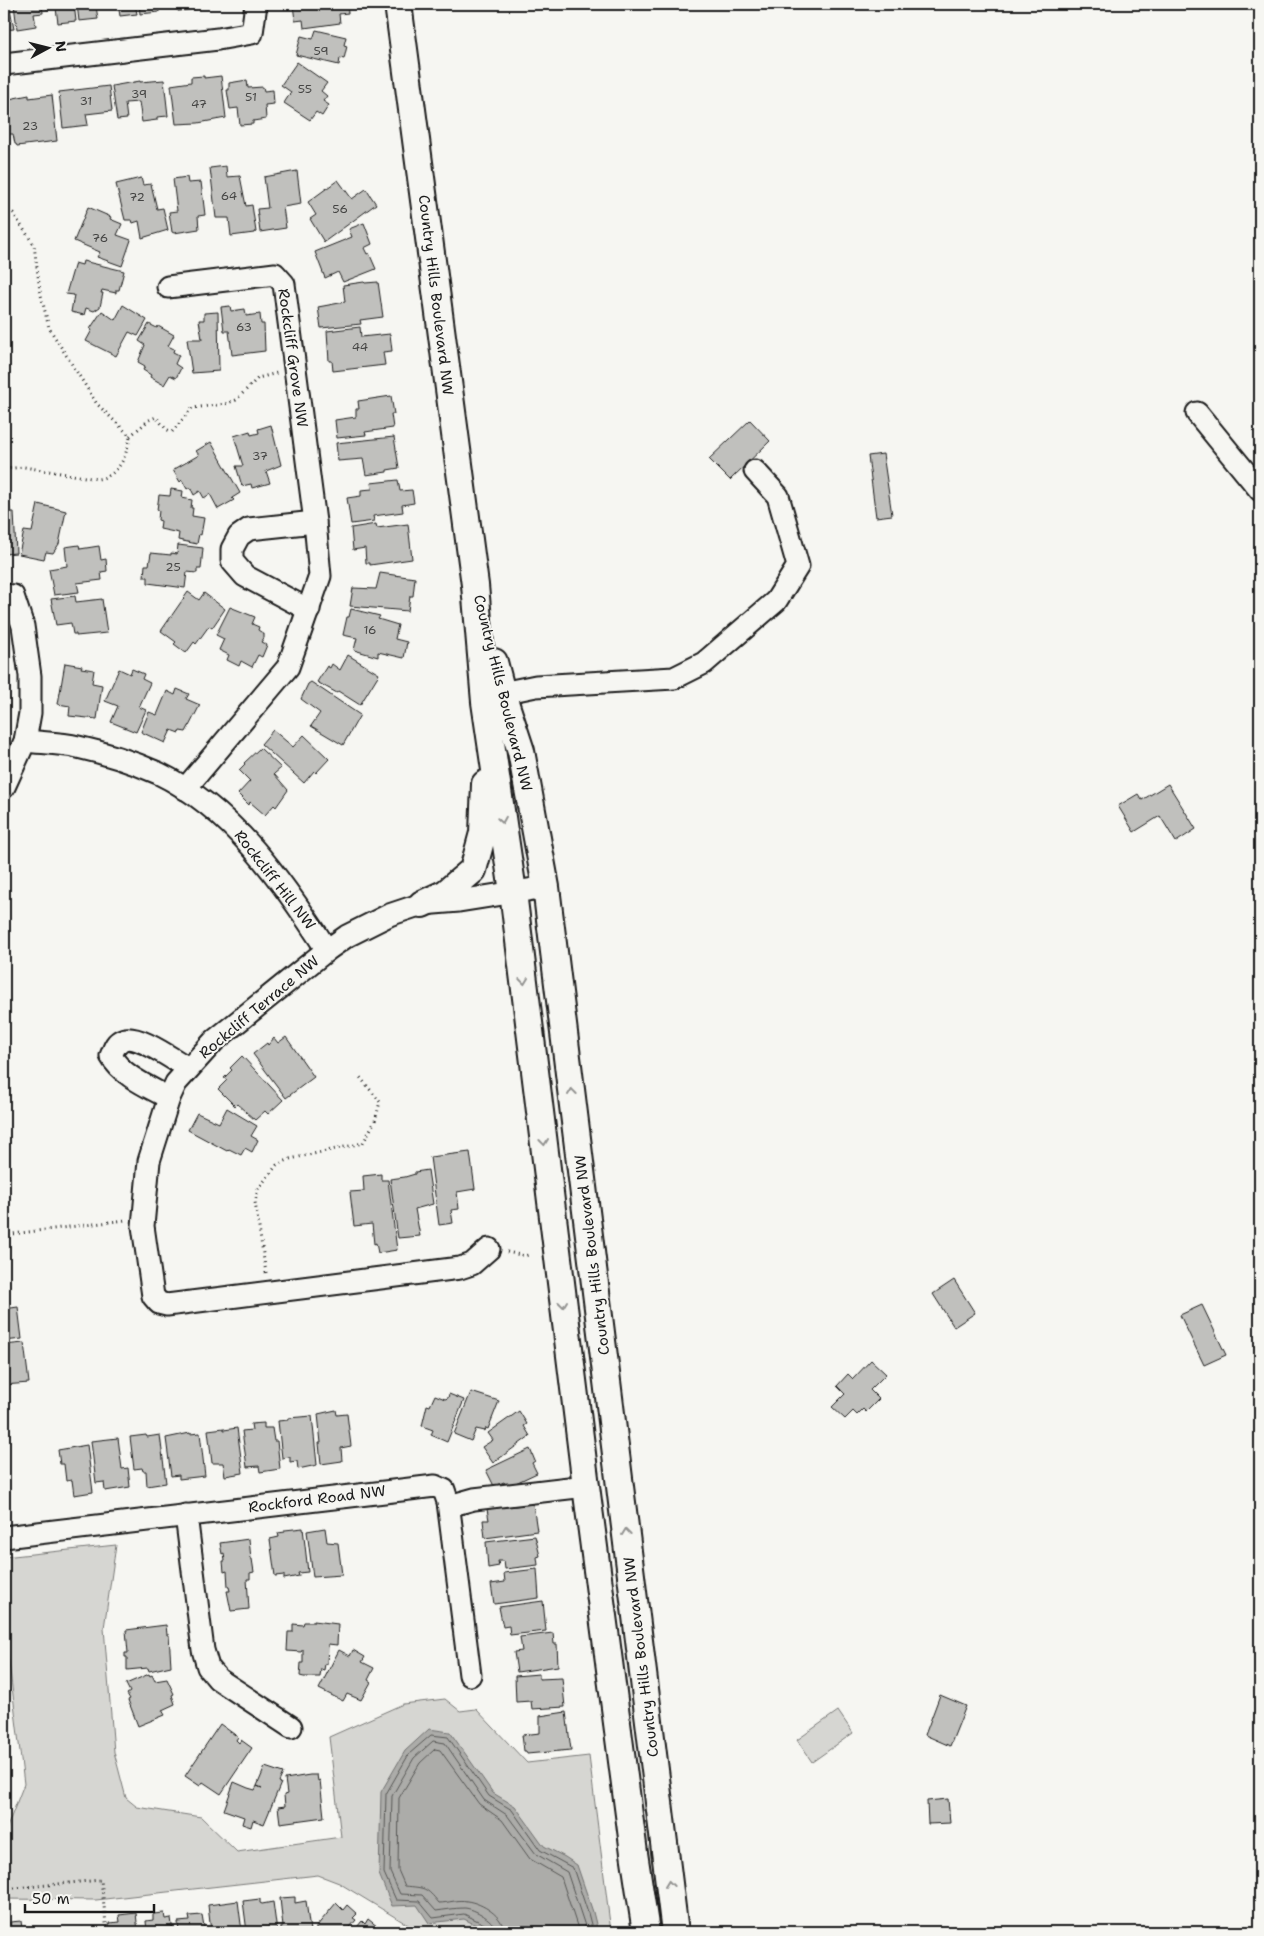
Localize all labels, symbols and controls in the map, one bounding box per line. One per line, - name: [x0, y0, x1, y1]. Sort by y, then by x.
- north arrow: [22, 22, 72, 72]
- text: N: [51, 40, 71, 53]
- house number: 59: [313, 43, 329, 59]
- house number: 55: [298, 81, 312, 97]
- house number: 39: [131, 86, 147, 102]
- house number: 51: [245, 89, 257, 105]
- house number: 31: [80, 93, 92, 109]
- house number: 47: [191, 96, 207, 112]
- house number: 23: [22, 118, 38, 134]
- house number: 64: [221, 188, 237, 204]
- house number: 72: [129, 189, 145, 205]
- street label: Country Hills Boulevard NW: [414, 194, 458, 396]
- house number: 56: [332, 201, 348, 217]
- house number: 76: [92, 230, 108, 246]
- street label: Rockcliff Grove NW: [273, 287, 313, 429]
- house number: 63: [236, 319, 252, 335]
- house number: 44: [352, 339, 368, 355]
- house number: 37: [252, 448, 268, 464]
- house number: 25: [165, 559, 181, 575]
- street label: Country Hills Boulevard NW: [469, 593, 537, 793]
- house number: 16: [363, 622, 377, 638]
- one-way arrow: [497, 816, 507, 824]
- street label: Rockcliff Hill NW: [230, 826, 320, 934]
- street label: Rockcliff Terrace NW: [195, 951, 323, 1063]
- one-way arrow: [518, 977, 529, 985]
- one-way arrow: [567, 1088, 578, 1096]
- one-way arrow: [538, 1139, 549, 1147]
- street label: Country Hills Boulevard NW: [570, 1154, 614, 1356]
- one-way arrow: [558, 1299, 568, 1308]
- street label: Rockford Road NW: [247, 1481, 387, 1517]
- one-way arrow: [621, 1527, 631, 1536]
- street label: Country Hills Boulevard NW: [619, 1556, 663, 1758]
- one-way arrow: [664, 1880, 675, 1888]
- scale bar: [25, 1881, 154, 1913]
- text: 50 m: [32, 1889, 70, 1909]

